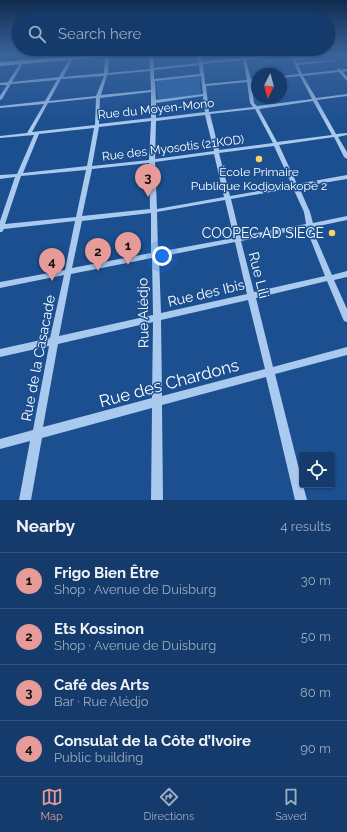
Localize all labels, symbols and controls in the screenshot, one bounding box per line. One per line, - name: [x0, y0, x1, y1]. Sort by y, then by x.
- search box: [12, 12, 335, 56]
- icon: search: [26, 23, 48, 45]
- text: Search here: [58, 25, 141, 43]
- north arrow: [251, 68, 287, 104]
- street label: Rue du Moyen-Mono: [97, 96, 215, 122]
- street label: Rue des Myosotis (21KOD): [101, 132, 245, 164]
- marker: École Primaire Publique Kodjoviakopé 2: [254, 154, 264, 164]
- pin: 3: [135, 164, 161, 197]
- place label: École Primaire Publique Kodjoviakopé 2: [191, 165, 327, 193]
- place label: COOPEC AD SIEGE: [202, 225, 324, 241]
- marker: COOPEC AD SIEGE: [327, 228, 337, 238]
- pin: 1: [115, 232, 141, 265]
- pin: 2: [85, 238, 111, 271]
- your location: [152, 246, 172, 266]
- pin: 4: [39, 248, 65, 281]
- street label: Rue Lili: [246, 250, 272, 300]
- street label: Rue des Ibis: [166, 276, 246, 310]
- street label: Rue Alédjo: [134, 278, 152, 348]
- street label: Rue de la Casacade: [18, 293, 58, 423]
- street label: Rue des Chardons: [97, 355, 241, 411]
- map controls: [299, 452, 335, 488]
- button: locate: [299, 452, 335, 488]
- text: Nearby: [16, 516, 75, 536]
- text: 4 results: [280, 519, 331, 534]
- text: Frigo Bien Être: [54, 564, 159, 582]
- text: 1: [26, 573, 32, 588]
- text: 30 m: [301, 573, 331, 588]
- text: Shop · Avenue de Duisburg: [54, 582, 216, 597]
- text: Ets Kossinon: [54, 620, 144, 638]
- text: 2: [25, 629, 33, 644]
- text: 50 m: [301, 629, 331, 644]
- text: Shop · Avenue de Duisburg: [54, 638, 216, 653]
- text: Café des Arts: [54, 676, 149, 694]
- text: 3: [25, 685, 33, 700]
- text: 80 m: [300, 685, 331, 700]
- text: Bar · Rue Alédjo: [54, 694, 148, 709]
- text: Consulat de la Côte d’Ivoire: [54, 732, 251, 750]
- text: 4: [25, 741, 33, 756]
- text: 90 m: [300, 741, 331, 756]
- text: Public building: [54, 750, 143, 765]
- tab: Map: [40, 786, 63, 823]
- tab: Directions: [144, 786, 194, 823]
- tab: Saved: [275, 786, 307, 823]

